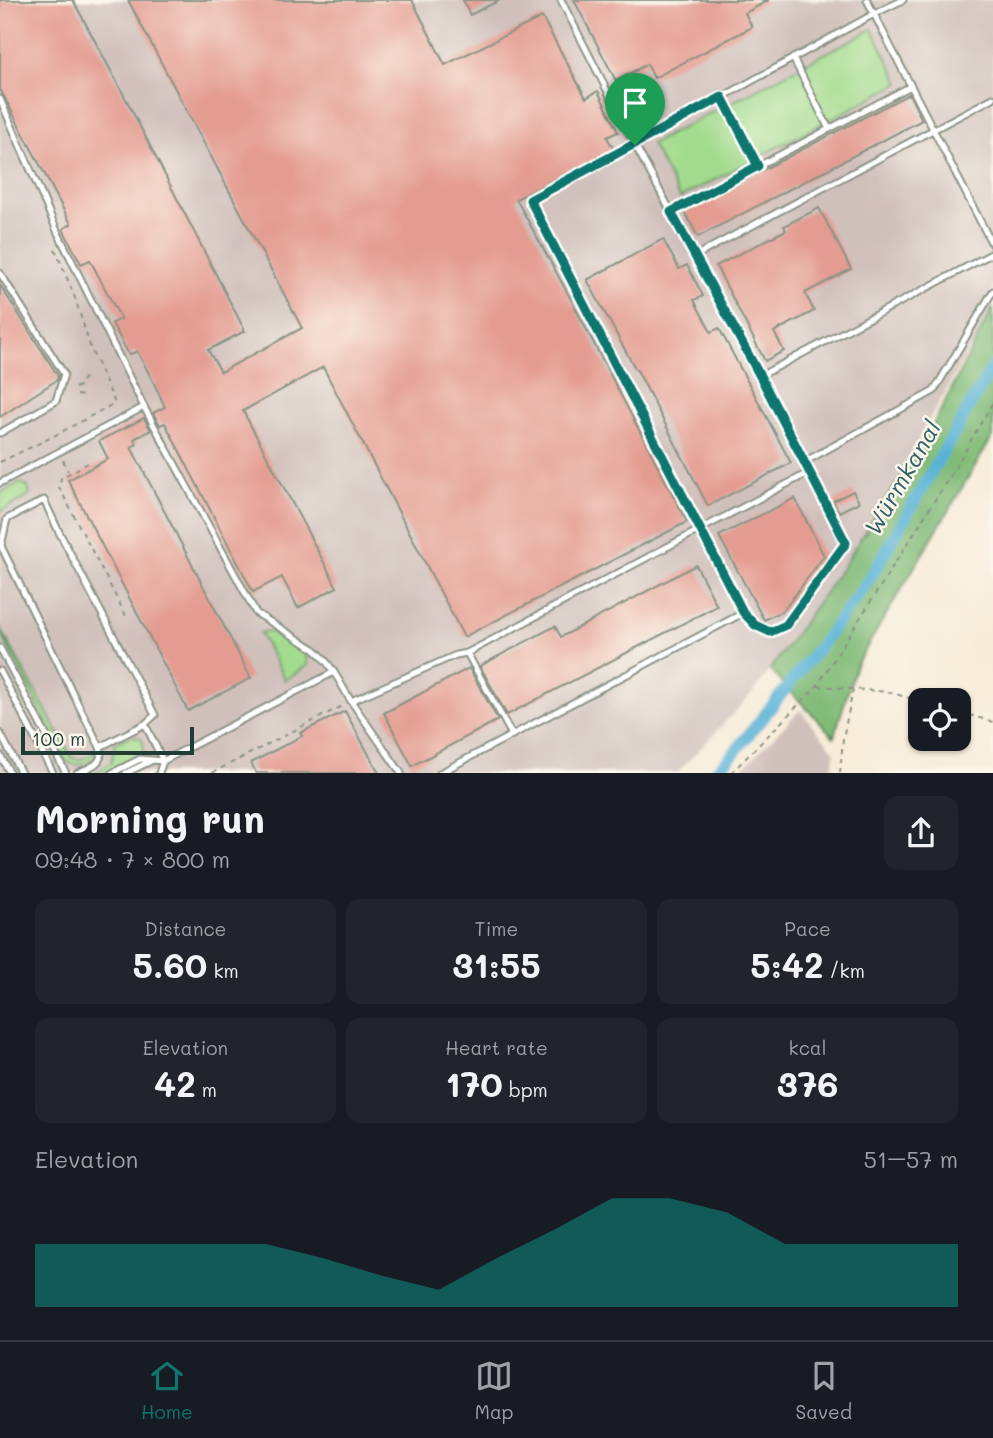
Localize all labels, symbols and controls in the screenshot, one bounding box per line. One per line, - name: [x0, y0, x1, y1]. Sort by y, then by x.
- pin: [605, 73, 665, 145]
- icon: arrive: [616, 84, 654, 122]
- water label: Würmkanal: [856, 414, 947, 540]
- map controls: [908, 688, 971, 751]
- button: locate: [908, 688, 971, 751]
- scale bar: [21, 724, 194, 756]
- text: 100 m: [32, 726, 85, 751]
- text: Morning run: [35, 793, 265, 843]
- button: share: [884, 796, 958, 870]
- text: 09:48 · 7 × 800 m: [35, 844, 230, 874]
- text: Distance: [145, 916, 226, 941]
- text: Time: [475, 916, 518, 941]
- text: Pace: [784, 916, 831, 941]
- text: 5.60: [132, 941, 207, 987]
- text: 31:55: [452, 941, 541, 987]
- text: 5:42: [750, 941, 824, 987]
- text: km: [207, 958, 239, 983]
- text: /km: [824, 958, 865, 983]
- text: Elevation: [143, 1035, 228, 1060]
- text: Heart rate: [445, 1035, 548, 1060]
- text: kcal: [789, 1035, 826, 1060]
- text: 42: [154, 1060, 196, 1106]
- text: 170: [445, 1060, 503, 1106]
- text: 376: [777, 1060, 838, 1106]
- text: m: [196, 1077, 217, 1102]
- text: bpm: [503, 1077, 548, 1102]
- text: Elevation: [35, 1144, 138, 1174]
- text: 51–57 m: [864, 1144, 958, 1174]
- tab: Home: [141, 1357, 193, 1424]
- tab: Map: [475, 1357, 513, 1424]
- tab: Saved: [796, 1357, 852, 1424]

